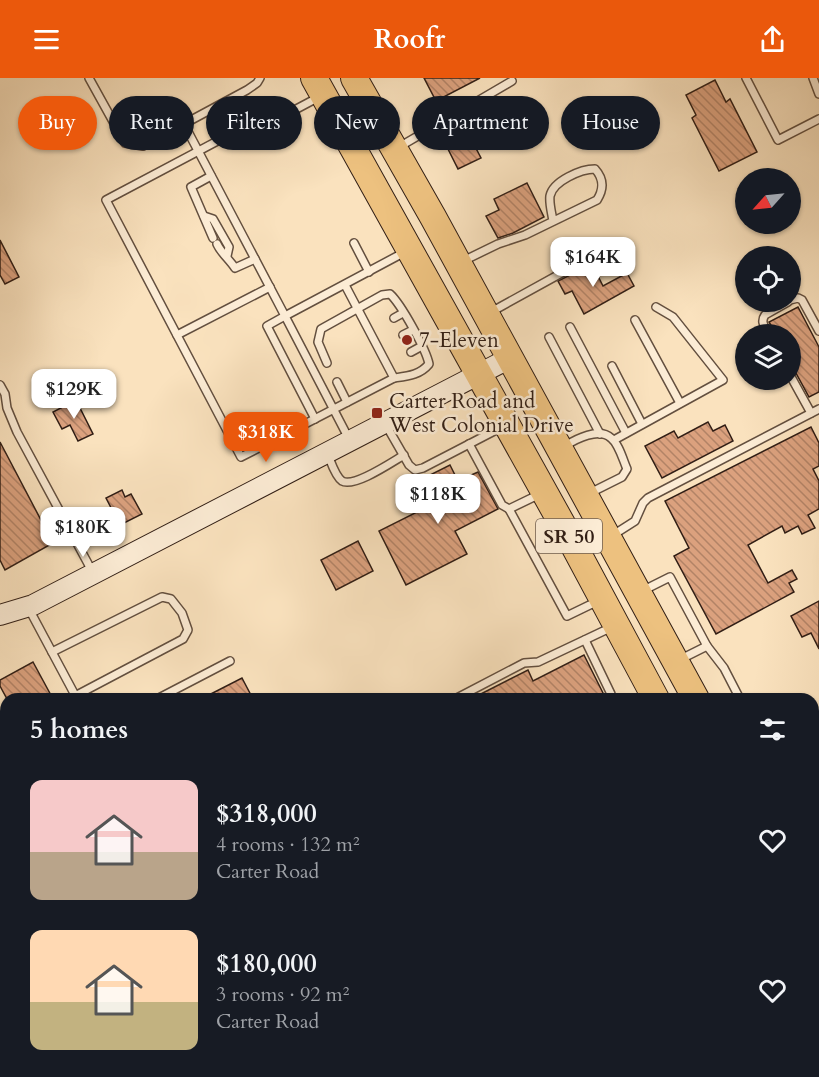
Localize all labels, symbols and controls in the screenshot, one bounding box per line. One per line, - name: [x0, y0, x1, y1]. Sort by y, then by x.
- text: Roofr: [374, 21, 445, 58]
- icon: menu: [30, 23, 63, 56]
- icon: share: [756, 23, 789, 56]
- chip: Buy: [18, 96, 97, 150]
- chip: Rent: [109, 96, 194, 150]
- chip: Filters: [206, 96, 302, 150]
- chip: New: [314, 96, 400, 150]
- chip: Apartment: [412, 96, 549, 150]
- chip: House: [561, 96, 660, 150]
- north arrow: [735, 168, 801, 234]
- map controls: [735, 168, 801, 390]
- pin: $164K: [551, 237, 635, 288]
- text: $164K: [564, 243, 622, 270]
- button: locate: [735, 246, 801, 312]
- button: layers: [735, 324, 801, 390]
- place label: 7-Eleven: [419, 326, 499, 355]
- marker: 7-Eleven: [400, 333, 414, 347]
- pin: $129K: [32, 369, 116, 420]
- text: $129K: [45, 375, 103, 402]
- place label: Carter Road and West Colonial Drive: [388, 387, 574, 440]
- marker: Carter Road and West Colonial Drive: [370, 406, 384, 420]
- pin: $318K: [224, 412, 308, 463]
- text: $318K: [237, 418, 295, 445]
- pin: $118K: [396, 474, 480, 525]
- text: $118K: [409, 480, 467, 507]
- pin: $180K: [41, 507, 125, 558]
- text: $180K: [54, 513, 112, 540]
- road number: SR 50: [536, 519, 602, 553]
- text: 5 homes: [30, 712, 128, 747]
- icon: filters: [756, 713, 789, 746]
- text: $318,000: [216, 796, 317, 831]
- icon: home: [78, 804, 150, 876]
- icon: heart: [756, 824, 789, 857]
- text: 4 rooms · 132 m²: [216, 831, 360, 858]
- text: Carter Road: [216, 858, 319, 885]
- text: $180,000: [216, 946, 317, 981]
- icon: home: [78, 954, 150, 1026]
- icon: heart: [756, 974, 789, 1007]
- text: 3 rooms · 92 m²: [216, 981, 349, 1008]
- text: Carter Road: [216, 1008, 319, 1035]

